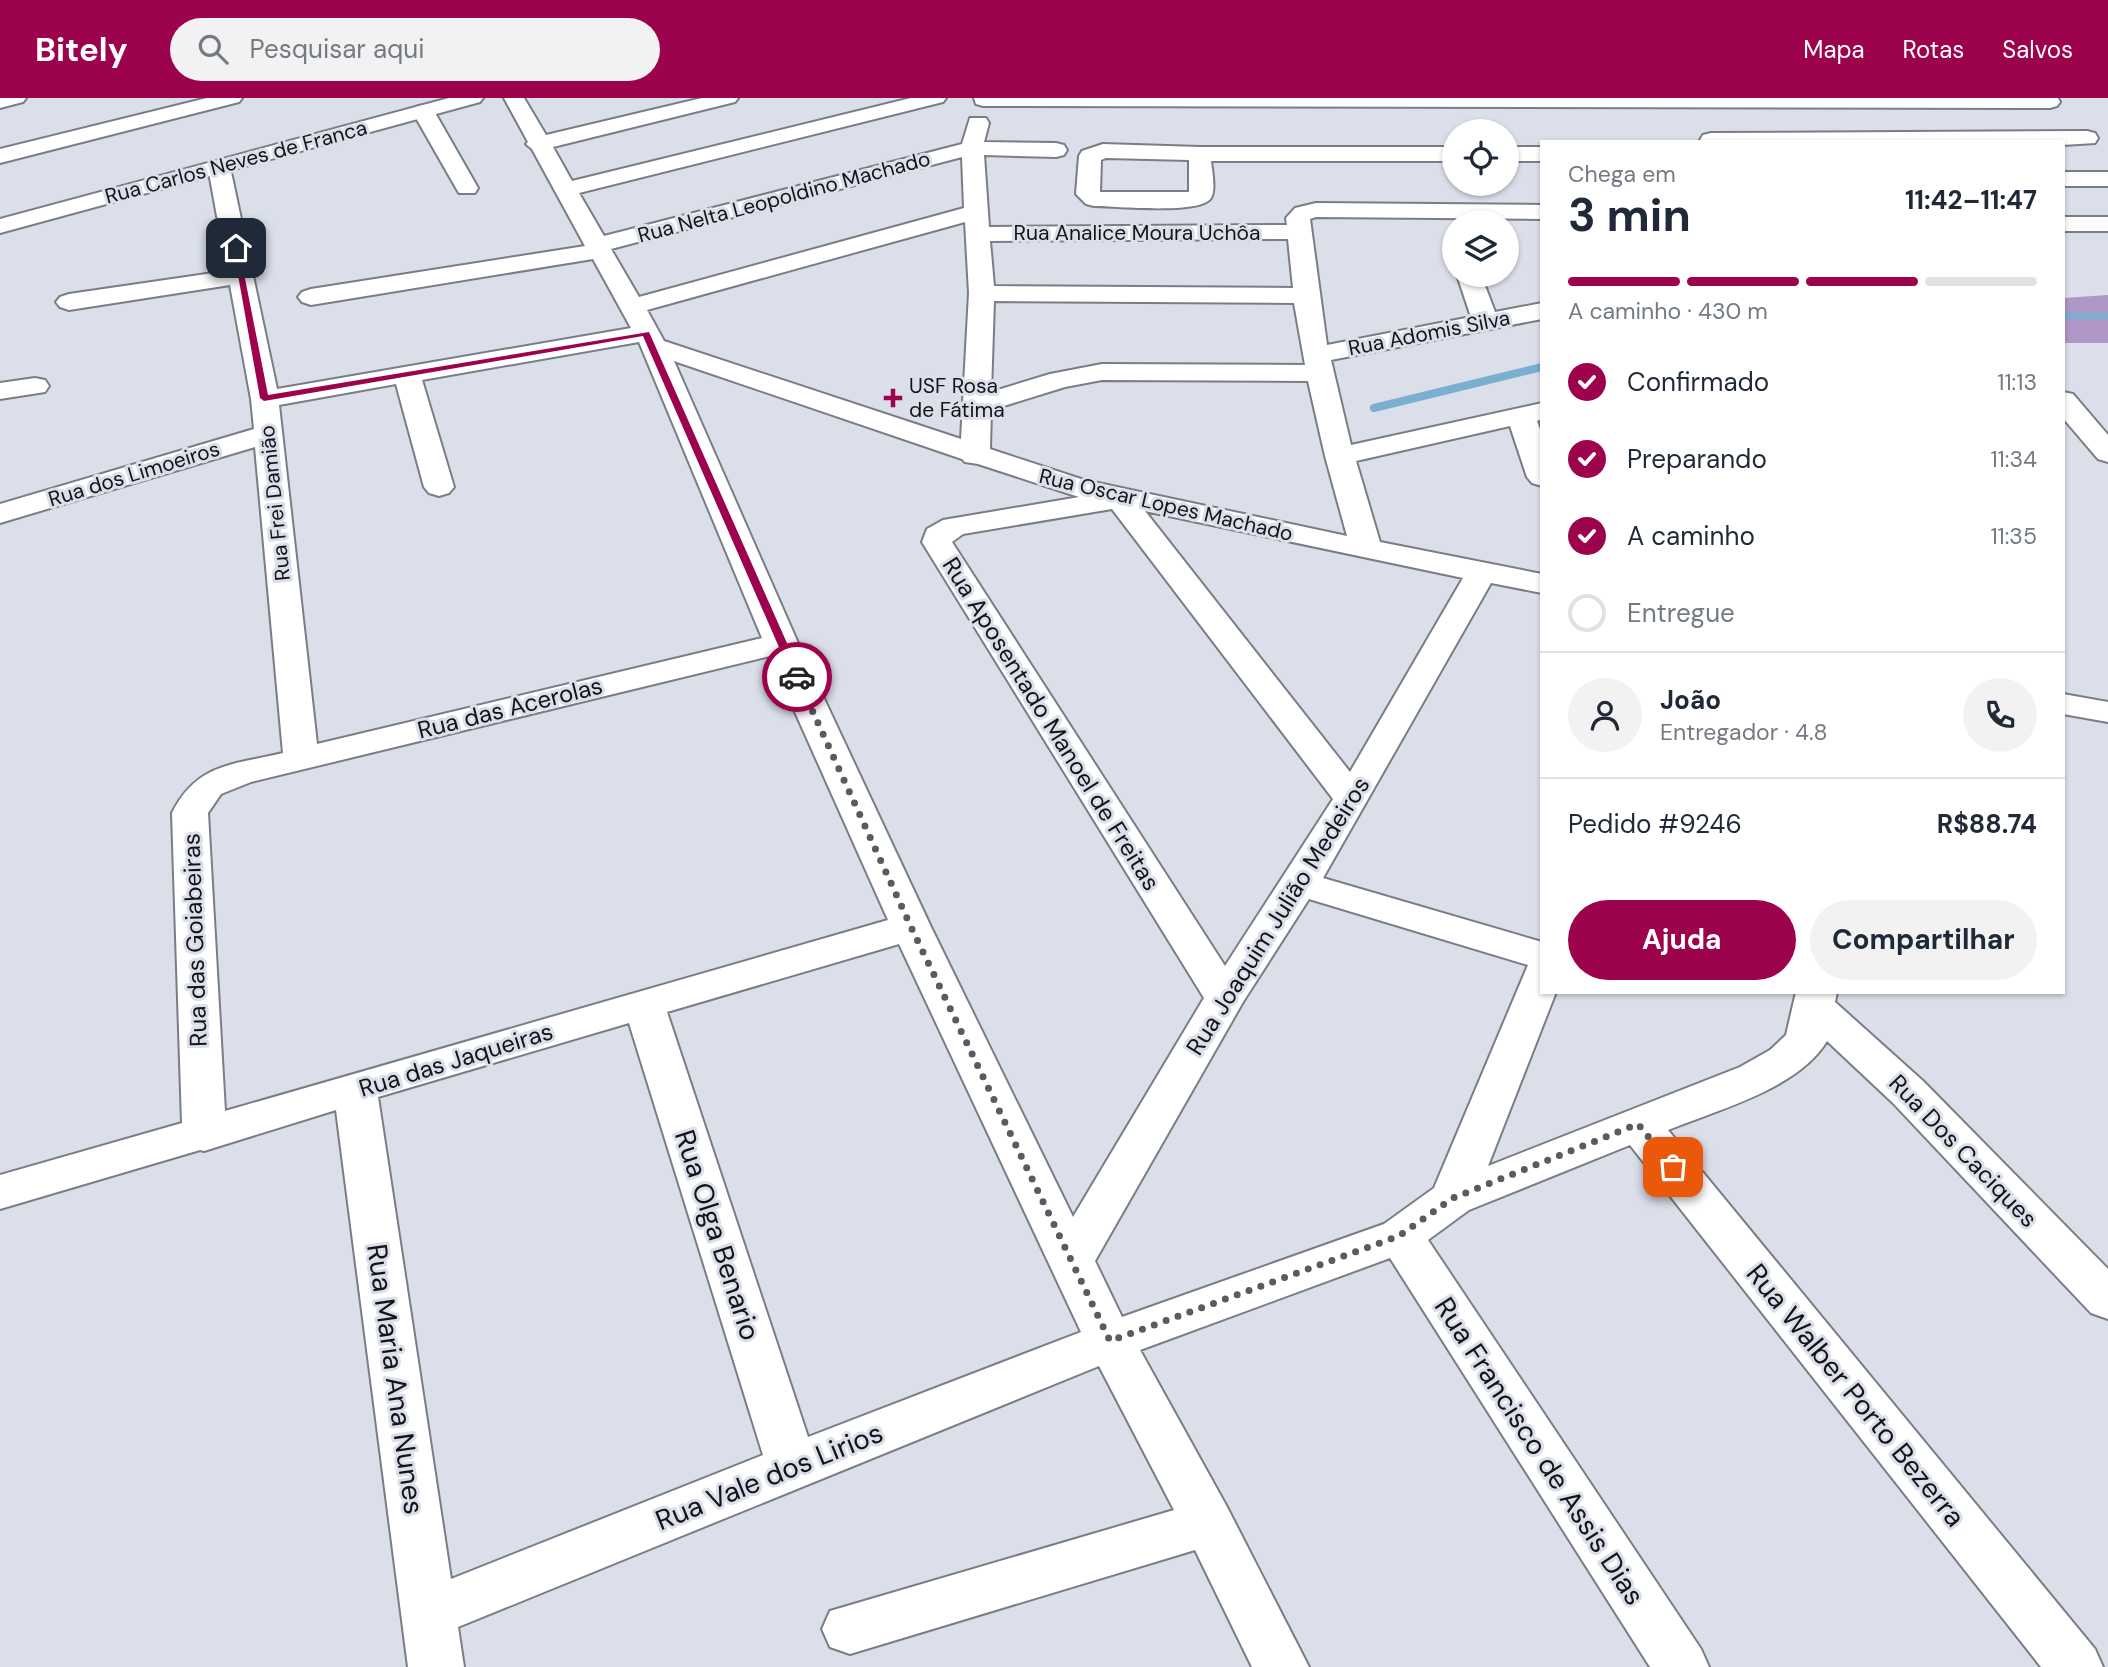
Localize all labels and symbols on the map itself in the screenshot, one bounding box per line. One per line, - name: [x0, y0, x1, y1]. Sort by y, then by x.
- street label: Rua Carlos Neves de Franca: [102, 114, 370, 210]
- street label: Rua Nelta Leopoldino Machado: [635, 144, 933, 250]
- pin: [206, 218, 266, 278]
- street label: Rua Analice Moura Uchôa: [1014, 219, 1260, 247]
- street label: Rua Adomis Silva: [1346, 304, 1512, 362]
- place label: USF Rosa de Fátima: [909, 372, 1005, 424]
- marker: USF Rosa de Fátima: [883, 388, 903, 408]
- street label: Rua Frei Damião: [253, 424, 297, 582]
- street label: Rua dos Limoeiros: [45, 435, 223, 513]
- street label: Rua Oscar Lopes Machado: [1036, 462, 1296, 548]
- street label: Rua Aposentado Manoel de Freitas: [936, 551, 1167, 896]
- courier: [762, 642, 832, 712]
- street label: Rua das Acerolas: [414, 670, 606, 746]
- street label: Rua Joaquim Julião Medeiros: [1179, 771, 1376, 1061]
- street label: Rua das Goiabeiras: [175, 833, 214, 1047]
- street label: Rua das Jaqueiras: [355, 1015, 557, 1104]
- street label: Rua Dos Caciques: [1882, 1068, 2044, 1234]
- street label: Rua Olga Benario: [666, 1125, 769, 1345]
- pin: [1643, 1137, 1703, 1197]
- street label: Rua Maria Ana Nunes: [358, 1241, 433, 1517]
- street label: Rua Walber Porto Bezerra: [1738, 1256, 1973, 1535]
- street label: Rua Francisco de Assis Dias: [1426, 1290, 1653, 1612]
- street label: Rua Vale dos Lirios: [650, 1414, 888, 1539]

